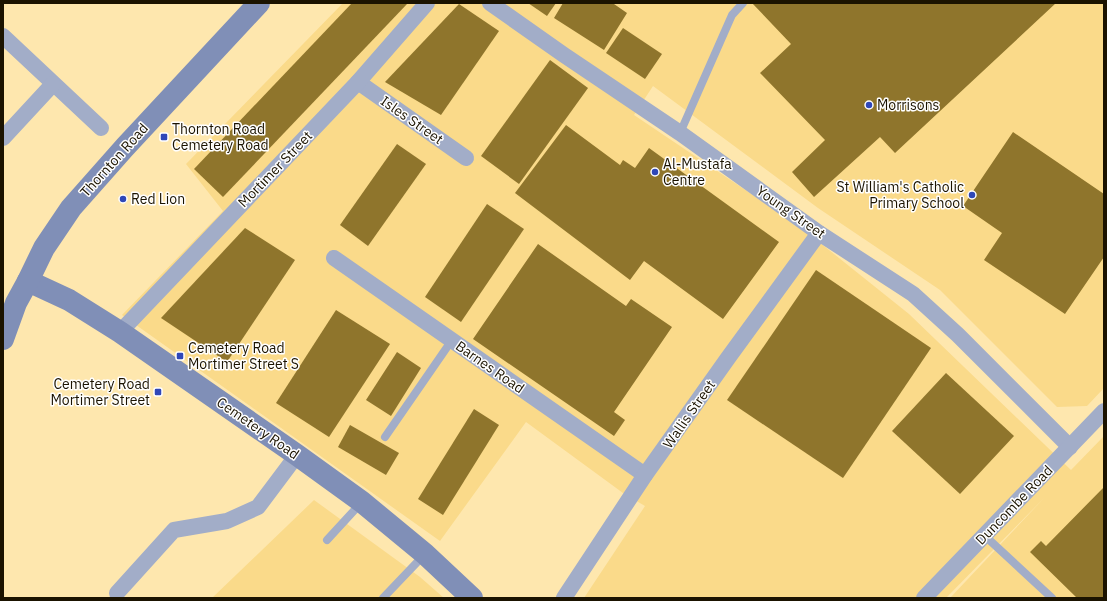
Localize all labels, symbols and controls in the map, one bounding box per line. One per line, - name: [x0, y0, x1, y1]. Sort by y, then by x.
- street label: Isles Street: [377, 92, 447, 148]
- place label: Morrisons: [877, 96, 940, 114]
- marker: Morrisons: [864, 100, 874, 110]
- street label: Thornton Road: [76, 119, 152, 201]
- place label: Thornton Road Cemetery Road: [172, 120, 269, 154]
- street label: Mortimer Street: [234, 127, 316, 211]
- marker: Thornton Road Cemetery Road: [159, 132, 169, 142]
- place label: Al-Mustafa Centre: [663, 155, 732, 189]
- marker: Al-Mustafa Centre: [650, 167, 660, 177]
- place label: St William's Catholic Primary School: [836, 178, 964, 212]
- street label: Young Street: [753, 182, 829, 242]
- place label: Red Lion: [131, 190, 185, 208]
- marker: St William's Catholic Primary School: [967, 190, 977, 200]
- marker: Red Lion: [118, 194, 128, 204]
- street label: Barnes Road: [452, 337, 528, 397]
- place label: Cemetery Road Mortimer Street S: [188, 339, 299, 373]
- marker: Cemetery Road Mortimer Street S: [175, 351, 185, 361]
- place label: Cemetery Road Mortimer Street: [50, 375, 150, 409]
- street label: Wallis Street: [659, 376, 719, 452]
- marker: Cemetery Road Mortimer Street: [153, 387, 163, 397]
- street label: Cemetery Road: [213, 393, 303, 463]
- street label: Duncombe Road: [972, 461, 1056, 549]

